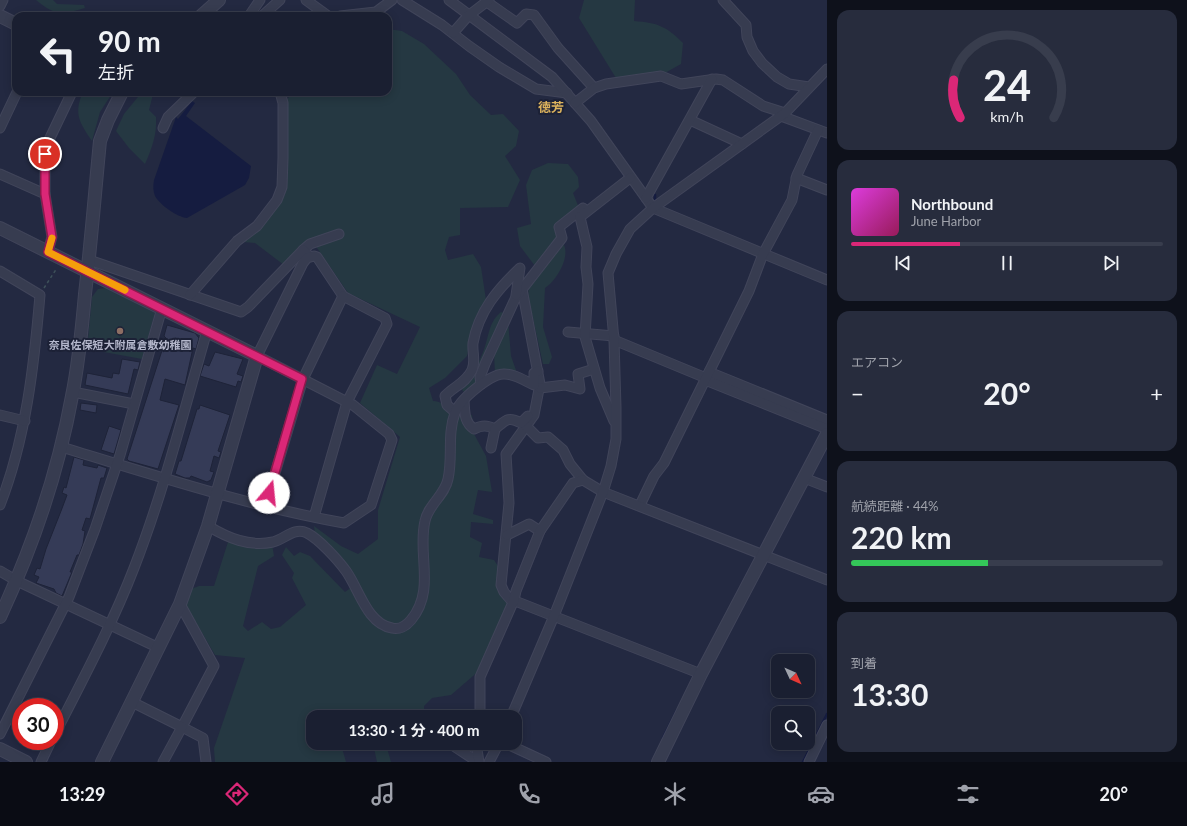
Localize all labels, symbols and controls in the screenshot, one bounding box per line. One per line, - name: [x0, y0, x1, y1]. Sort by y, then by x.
- text: 90 m: [98, 24, 161, 58]
- icon: left: [32, 28, 84, 80]
- text: 24: [983, 60, 1031, 110]
- text: 左折: [98, 61, 134, 83]
- district label: 徳芳: [538, 99, 564, 115]
- text: km/h: [990, 108, 1024, 125]
- pin: [28, 137, 62, 171]
- icon: arrive: [34, 143, 56, 165]
- text: Northbound: [911, 195, 993, 213]
- text: June Harbor: [911, 213, 981, 229]
- icon: previous: [892, 252, 914, 274]
- icon: pause: [996, 252, 1018, 274]
- icon: next: [1100, 252, 1122, 274]
- marker: 奈良佐保短大附属倉敷幼稚園: [115, 326, 125, 336]
- place label: 奈良佐保短大附属倉敷幼稚園: [49, 338, 192, 351]
- text: エアコン: [851, 354, 903, 370]
- text: 20°: [983, 375, 1031, 411]
- text: −: [851, 380, 864, 407]
- text: +: [1150, 380, 1163, 407]
- position arrow: [248, 472, 290, 514]
- text: 航続距離 · 44%: [851, 498, 939, 514]
- text: 220 km: [851, 519, 952, 555]
- north arrow: [771, 654, 815, 698]
- map controls: [771, 654, 815, 750]
- text: 到着: [851, 655, 877, 671]
- text: 13:30: [851, 676, 928, 712]
- speed limit sign: 30: [12, 698, 64, 750]
- button: search: [771, 706, 815, 750]
- text: 13:30 · 1 分 · 400 m: [348, 721, 480, 739]
- icon: directions: [223, 780, 251, 808]
- icon: music: [369, 780, 397, 808]
- icon: phone: [515, 780, 543, 808]
- icon: climate: [661, 780, 689, 808]
- icon: car: [807, 780, 835, 808]
- icon: filters: [954, 780, 982, 808]
- text: 13:29: [59, 783, 105, 805]
- text: 20°: [1100, 783, 1128, 805]

